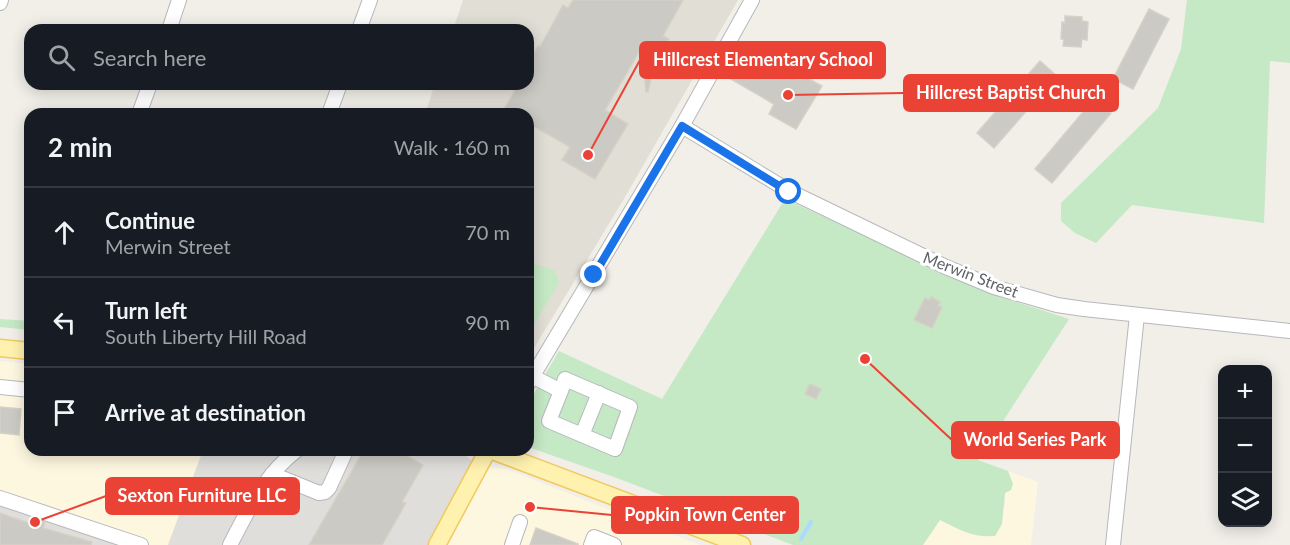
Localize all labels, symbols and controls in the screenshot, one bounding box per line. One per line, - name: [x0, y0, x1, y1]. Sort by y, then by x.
- search box: [24, 24, 534, 90]
- icon: search: [45, 41, 78, 74]
- callout: Hillcrest Elementary School: [640, 42, 885, 78]
- text: Search here: [93, 44, 206, 71]
- text: Hillcrest Elementary School: [653, 48, 873, 70]
- callout: Hillcrest Baptist Church: [904, 75, 1118, 111]
- text: Hillcrest Baptist Church: [916, 81, 1106, 103]
- text: 2 min: [48, 131, 112, 163]
- text: Walk · 160 m: [394, 135, 510, 159]
- route start: [775, 178, 801, 204]
- text: Continue: [105, 207, 195, 234]
- icon: ahead: [48, 216, 81, 249]
- text: 70 m: [465, 220, 510, 244]
- text: Merwin Street: [105, 234, 231, 258]
- street label: Merwin Street: [921, 247, 1022, 301]
- route end: [580, 261, 606, 287]
- text: Turn left: [105, 297, 187, 324]
- icon: left: [48, 306, 81, 339]
- text: 90 m: [465, 310, 510, 334]
- text: South Liberty Hill Road: [105, 324, 307, 348]
- map controls: [1218, 365, 1272, 527]
- button: +: [1218, 365, 1272, 419]
- icon: arrive: [48, 396, 81, 429]
- text: Arrive at destination: [105, 399, 306, 426]
- button: −: [1218, 419, 1272, 473]
- callout: World Series Park: [952, 422, 1119, 458]
- text: World Series Park: [964, 428, 1107, 450]
- button: layers: [1218, 473, 1272, 527]
- callout: Sexton Furniture LLC: [106, 478, 299, 514]
- text: Sexton Furniture LLC: [118, 484, 286, 506]
- callout: Popkin Town Center: [612, 497, 798, 533]
- text: Popkin Town Center: [624, 503, 786, 525]

